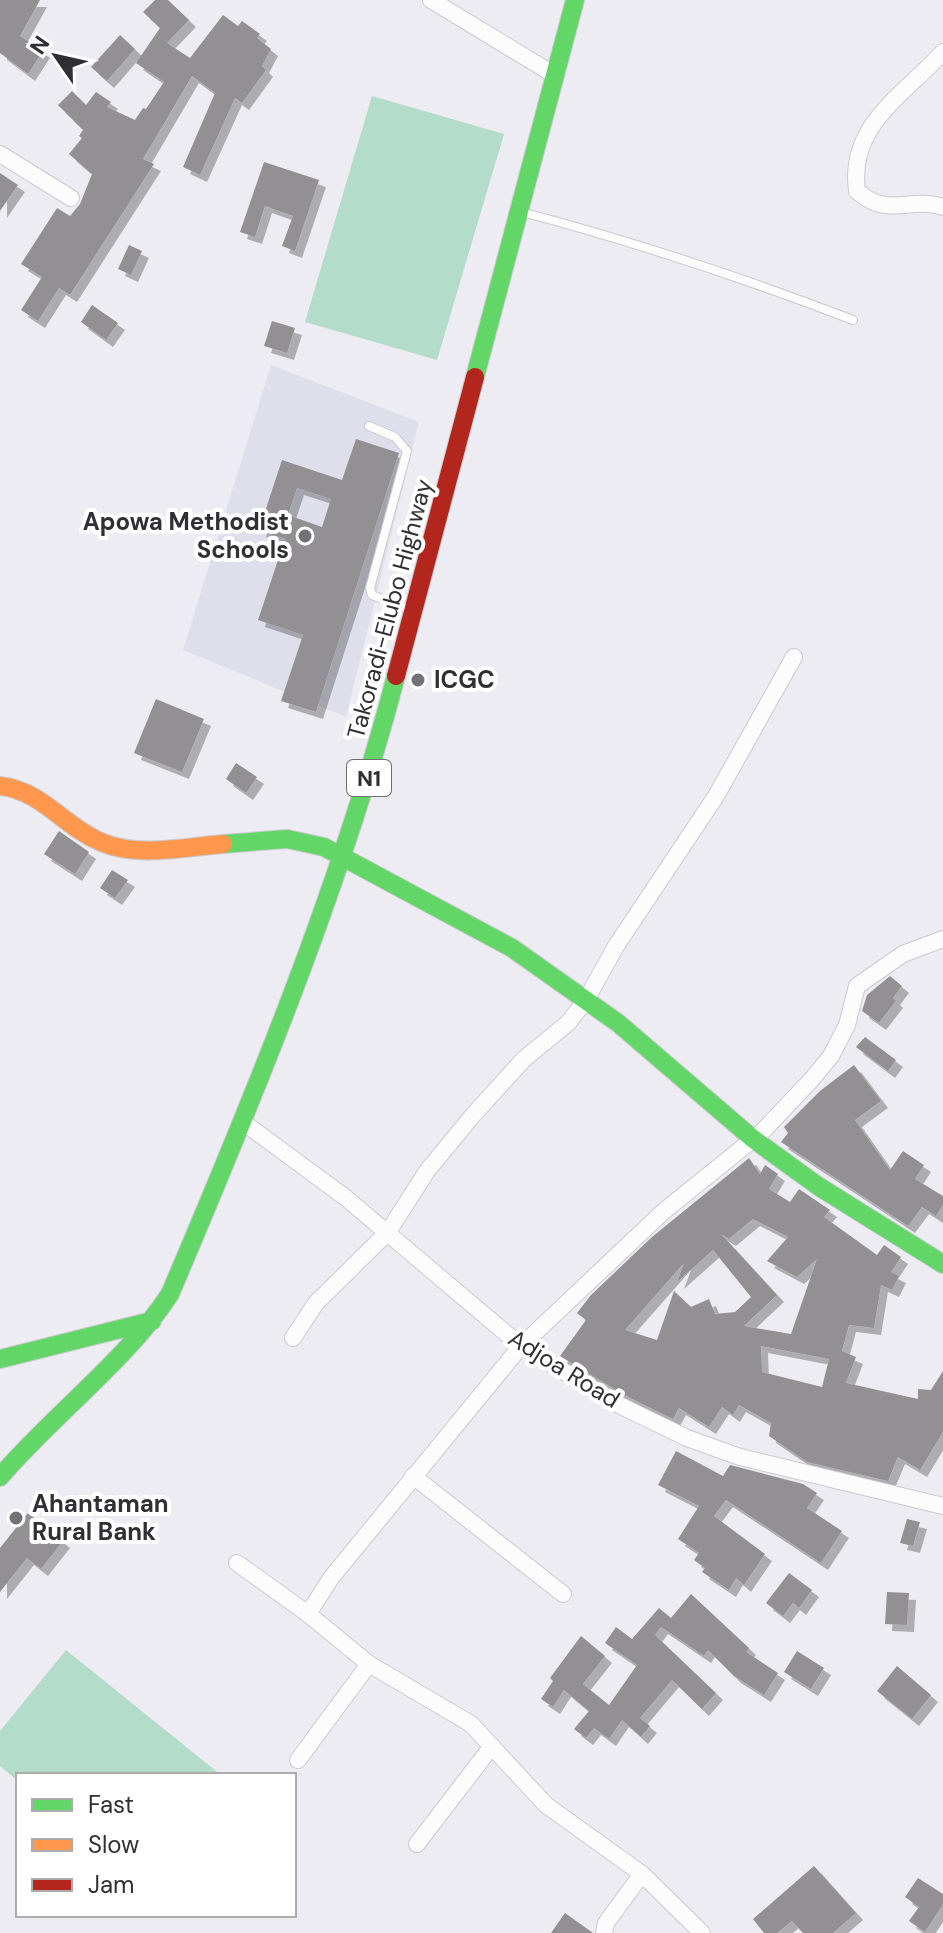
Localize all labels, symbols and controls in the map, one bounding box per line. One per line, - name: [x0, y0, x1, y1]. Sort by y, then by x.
- north arrow: [16, 16, 96, 96]
- text: N: [23, 30, 56, 60]
- street label: Takoradi-Elubo Highway: [340, 476, 439, 742]
- place label: Apowa Methodist Schools: [83, 506, 289, 565]
- marker: Apowa Methodist Schools: [296, 527, 314, 545]
- place label: ICGC: [434, 664, 495, 695]
- marker: ICGC: [409, 671, 427, 689]
- road number: N1: [347, 760, 391, 796]
- street label: Adjoa Road: [503, 1322, 626, 1415]
- place label: Ahantaman Rural Bank: [32, 1488, 169, 1547]
- marker: Ahantaman Rural Bank: [7, 1509, 25, 1527]
- legend: [16, 1773, 296, 1917]
- text: Fast: [88, 1789, 134, 1820]
- text: Slow: [88, 1829, 139, 1860]
- text: Jam: [88, 1869, 134, 1900]

